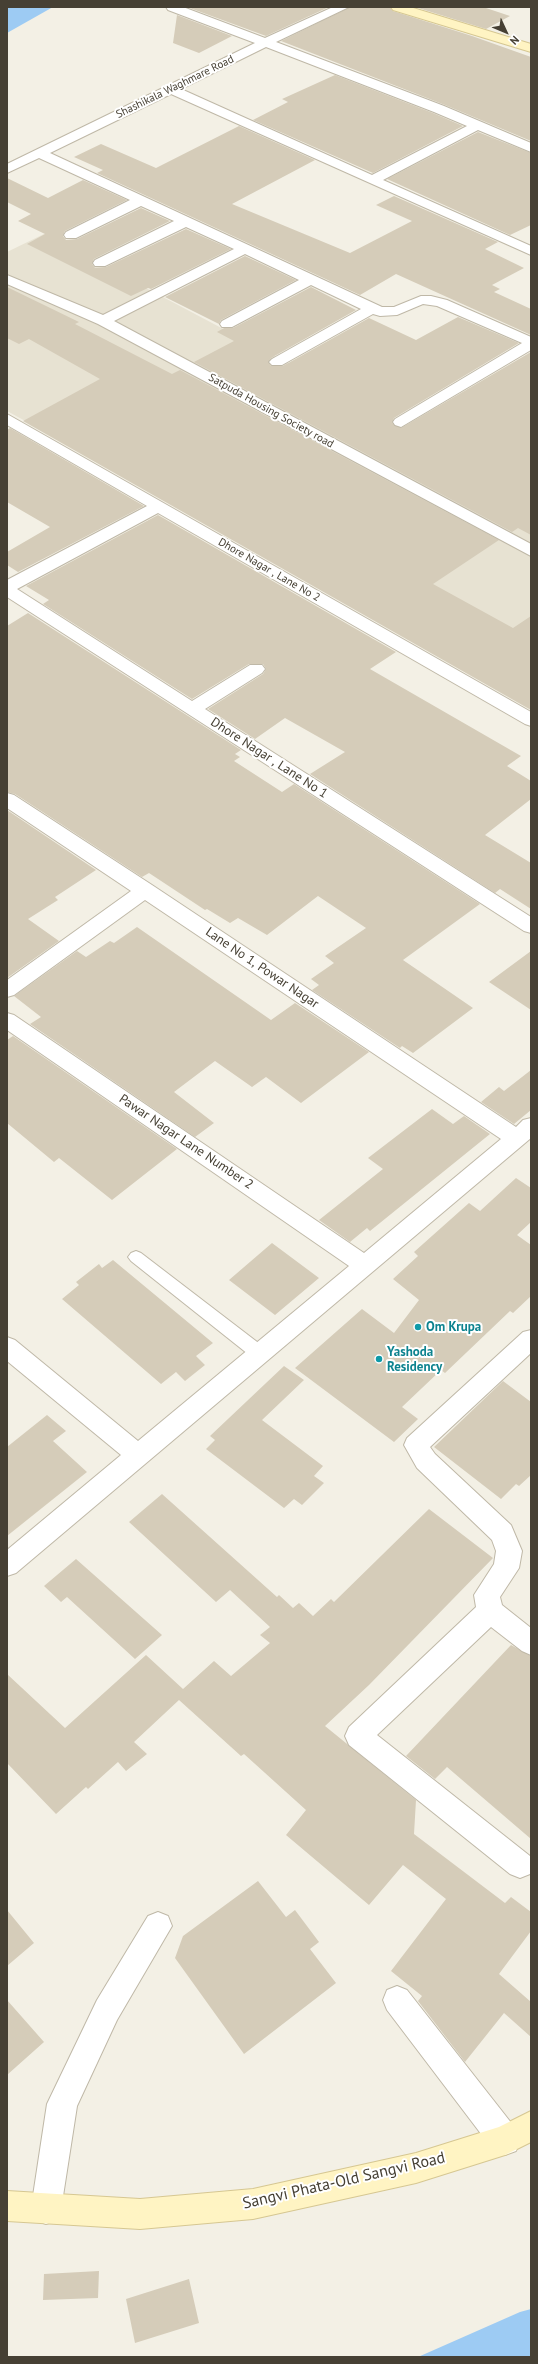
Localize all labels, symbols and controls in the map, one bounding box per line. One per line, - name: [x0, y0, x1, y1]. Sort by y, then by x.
- north arrow: [486, 12, 526, 52]
- text: N: [507, 33, 522, 48]
- street label: Shashikala Waghmare Road: [114, 53, 236, 121]
- street label: Satpuda Housing Society road: [206, 371, 336, 451]
- street label: Dhore Nagar , Lane No 2: [216, 535, 322, 605]
- street label: Dhore Nagar , Lane No 1: [208, 714, 330, 802]
- street label: Lane No 1, Powar Nagar: [202, 924, 322, 1012]
- street label: Pawar Nagar Lane Number 2: [116, 1091, 256, 1193]
- place label: Om Krupa: [426, 1319, 481, 1335]
- marker: Om Krupa: [413, 1322, 423, 1332]
- place label: Yashoda Residency: [387, 1344, 442, 1375]
- marker: Yashoda Residency: [374, 1354, 384, 1364]
- street label: Sangvi Phata-Old Sangvi Road: [241, 2148, 447, 2214]

